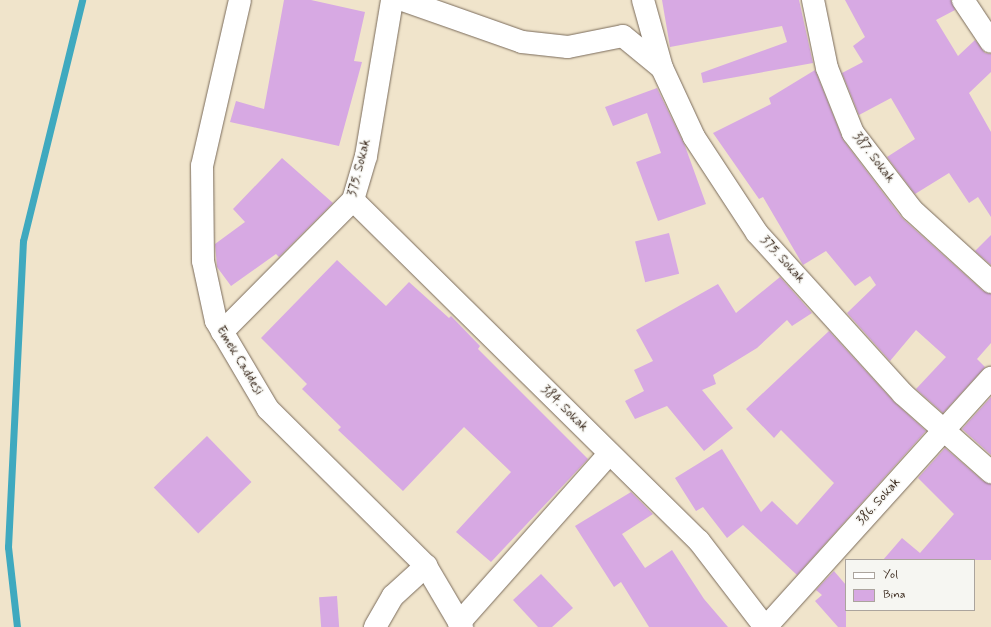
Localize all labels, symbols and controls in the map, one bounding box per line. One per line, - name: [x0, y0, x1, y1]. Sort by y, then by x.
- street label: 387. Sokak: [849, 130, 897, 186]
- street label: 375. Sokak: [345, 138, 375, 198]
- street label: 375. Sokak: [757, 233, 807, 287]
- street label: Emek Caddesi: [212, 323, 266, 399]
- street label: 384. Sokak: [537, 382, 591, 436]
- street label: 386. Sokak: [854, 475, 904, 529]
- legend: [845, 559, 975, 611]
- text: Yol: [883, 567, 898, 583]
- text: Bina: [883, 587, 906, 603]

